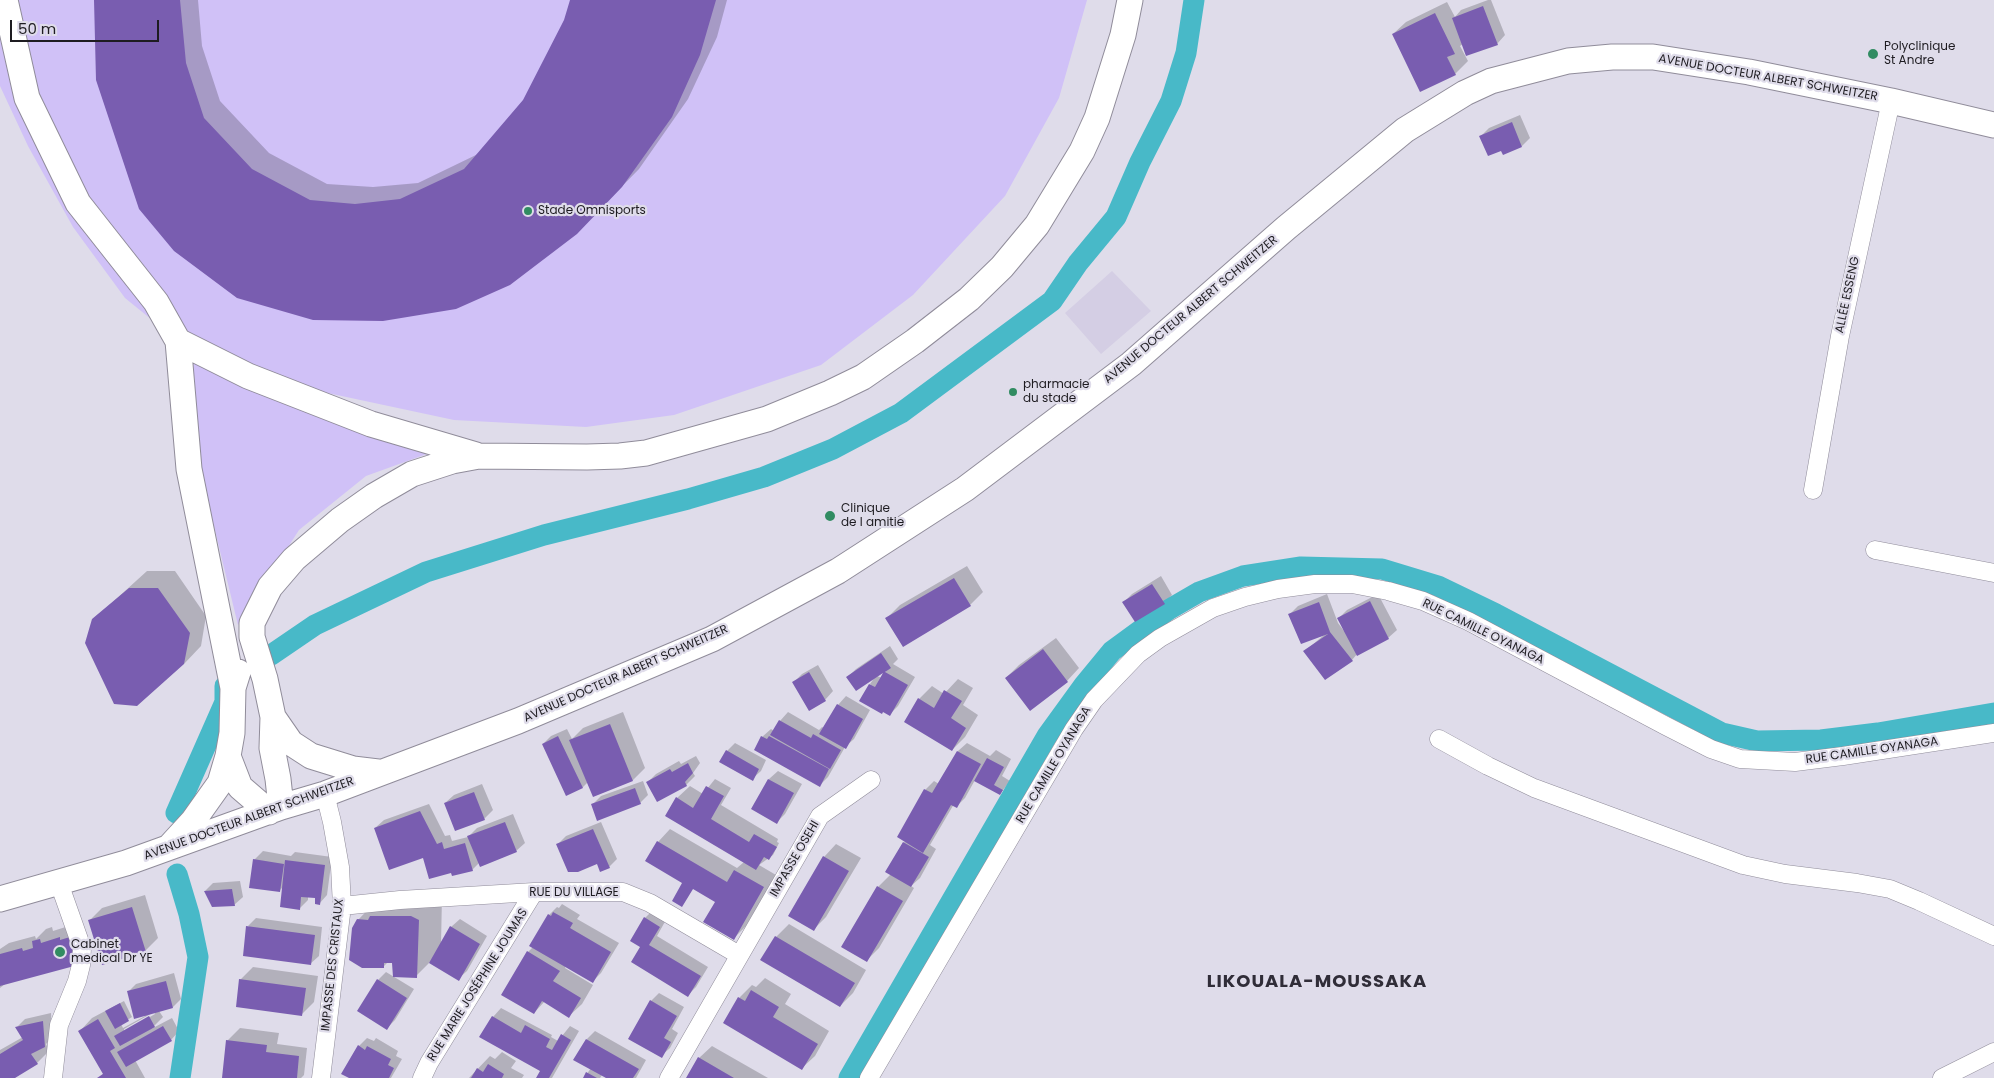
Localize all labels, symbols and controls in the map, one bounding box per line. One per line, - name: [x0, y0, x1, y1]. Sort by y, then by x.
- scale bar: [12, 10, 161, 42]
- text: 50 m: [18, 18, 56, 39]
- place label: Polyclinique St Andre: [1884, 40, 1955, 68]
- marker: Polyclinique St Andre: [1866, 47, 1880, 61]
- street label: AVENUE DOCTEUR ALBERT SCHWEITZER: [1657, 52, 1879, 104]
- place label: Stade Omnisports: [538, 204, 646, 218]
- marker: Stade Omnisports: [522, 205, 534, 217]
- street label: AVENUE DOCTEUR ALBERT SCHWEITZER: [1101, 233, 1281, 387]
- street label: ALLÉE ESSENG: [1833, 255, 1863, 335]
- place label: pharmacie du stade: [1023, 378, 1090, 406]
- marker: pharmacie du stade: [1007, 386, 1019, 398]
- place label: Clinique de l amitie: [841, 502, 904, 530]
- marker: Clinique de l amitie: [823, 509, 837, 523]
- street label: RUE CAMILLE OYANAGA: [1420, 596, 1546, 668]
- street label: AVENUE DOCTEUR ALBERT SCHWEITZER: [522, 622, 730, 726]
- street label: RUE CAMILLE OYANAGA: [1013, 704, 1095, 826]
- street label: RUE CAMILLE OYANAGA: [1805, 735, 1939, 767]
- street label: AVENUE DOCTEUR ALBERT SCHWEITZER: [142, 774, 356, 864]
- street label: IMPASSE OSEHI: [767, 818, 823, 900]
- street label: RUE DU VILLAGE: [529, 886, 619, 900]
- street label: IMPASSE DES CRISTAUX: [319, 898, 347, 1032]
- street label: RUE MARIE JOSÉPHINE JOUMAS: [425, 906, 531, 1064]
- place label: Cabinet medical Dr YE: [71, 938, 153, 966]
- marker: Cabinet medical Dr YE: [53, 945, 67, 959]
- district label: LIKOUALA-MOUSSAKA: [1205, 971, 1429, 993]

